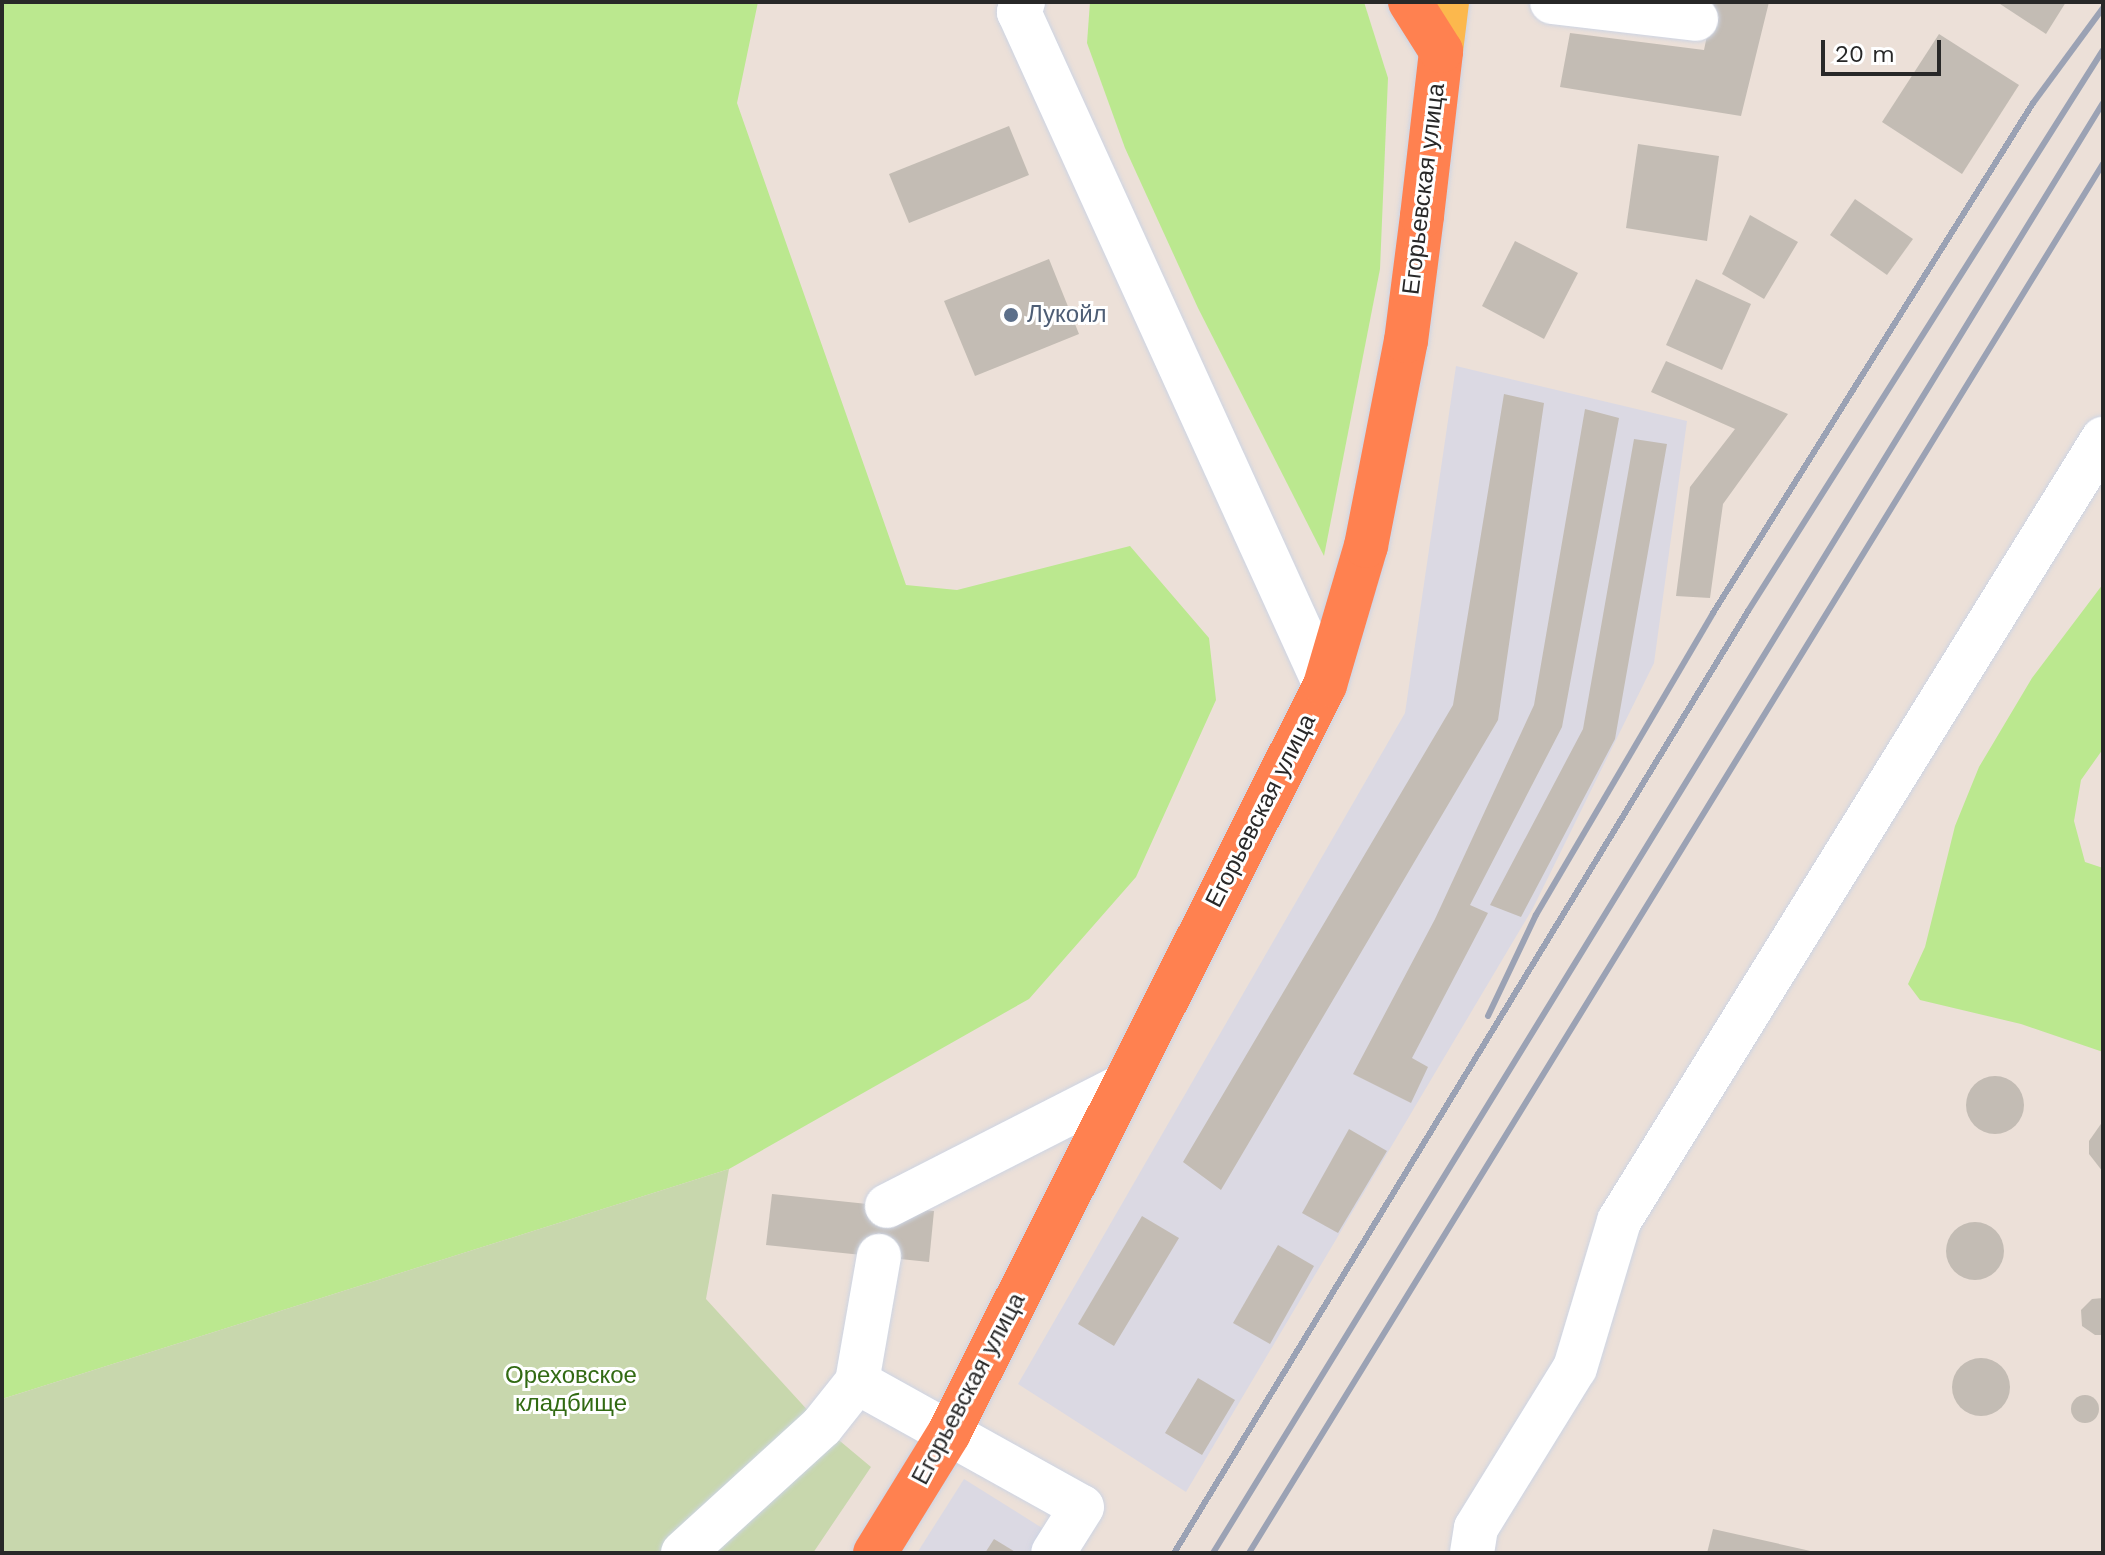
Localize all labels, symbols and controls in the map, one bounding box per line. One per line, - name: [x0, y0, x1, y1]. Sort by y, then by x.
- scale bar: [1825, 24, 1945, 74]
- text: 20 m: [1835, 40, 1895, 68]
- street label: Егорьевская улица: [1397, 82, 1451, 296]
- place label: Лукойл: [1027, 301, 1107, 329]
- marker: Лукойл: [1002, 306, 1020, 324]
- street label: Егорьевская улица: [1200, 710, 1322, 912]
- street label: Егорьевская улица: [906, 1288, 1032, 1490]
- park label: Ореховское кладбище: [505, 1362, 637, 1418]

